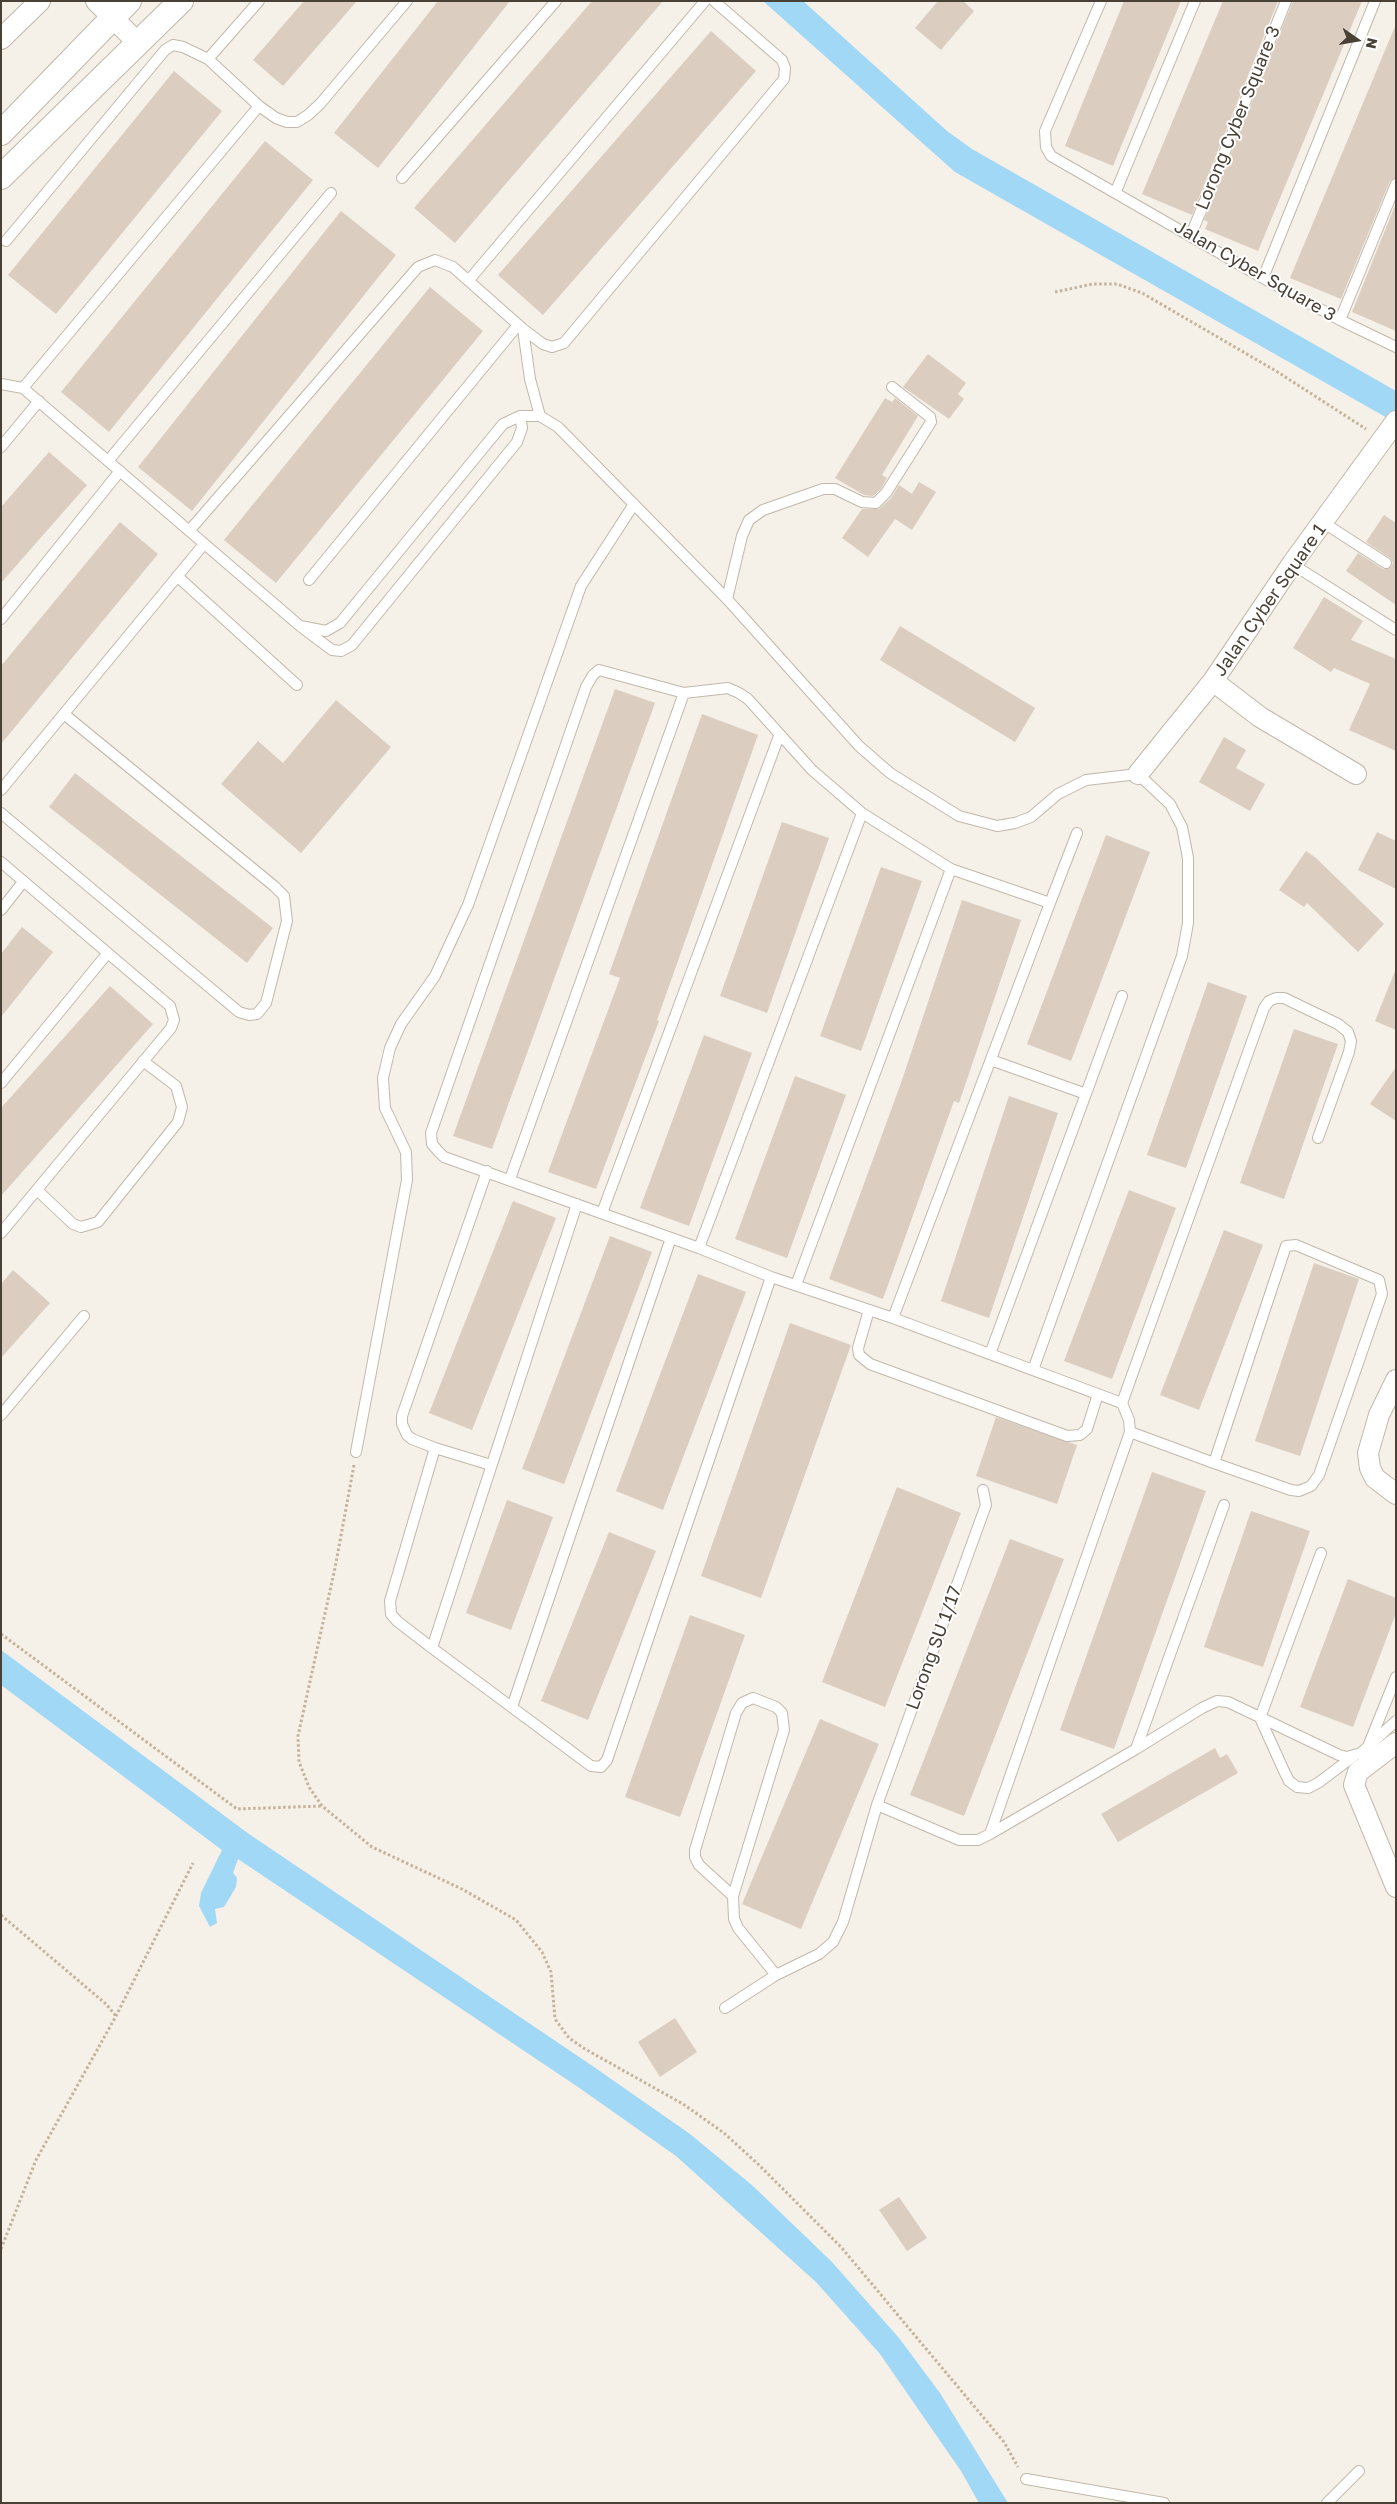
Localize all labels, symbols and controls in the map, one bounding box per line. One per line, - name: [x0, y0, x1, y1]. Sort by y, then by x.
- north arrow: [1332, 15, 1382, 65]
- street label: Lorong Cyber Square 3: [1191, 23, 1285, 213]
- text: N: [1363, 36, 1382, 51]
- street label: Jalan Cyber Square 3: [1170, 216, 1340, 326]
- street label: Jalan Cyber Square 1: [1209, 520, 1331, 680]
- street label: Lorong SU 1/17: [902, 1583, 966, 1713]

